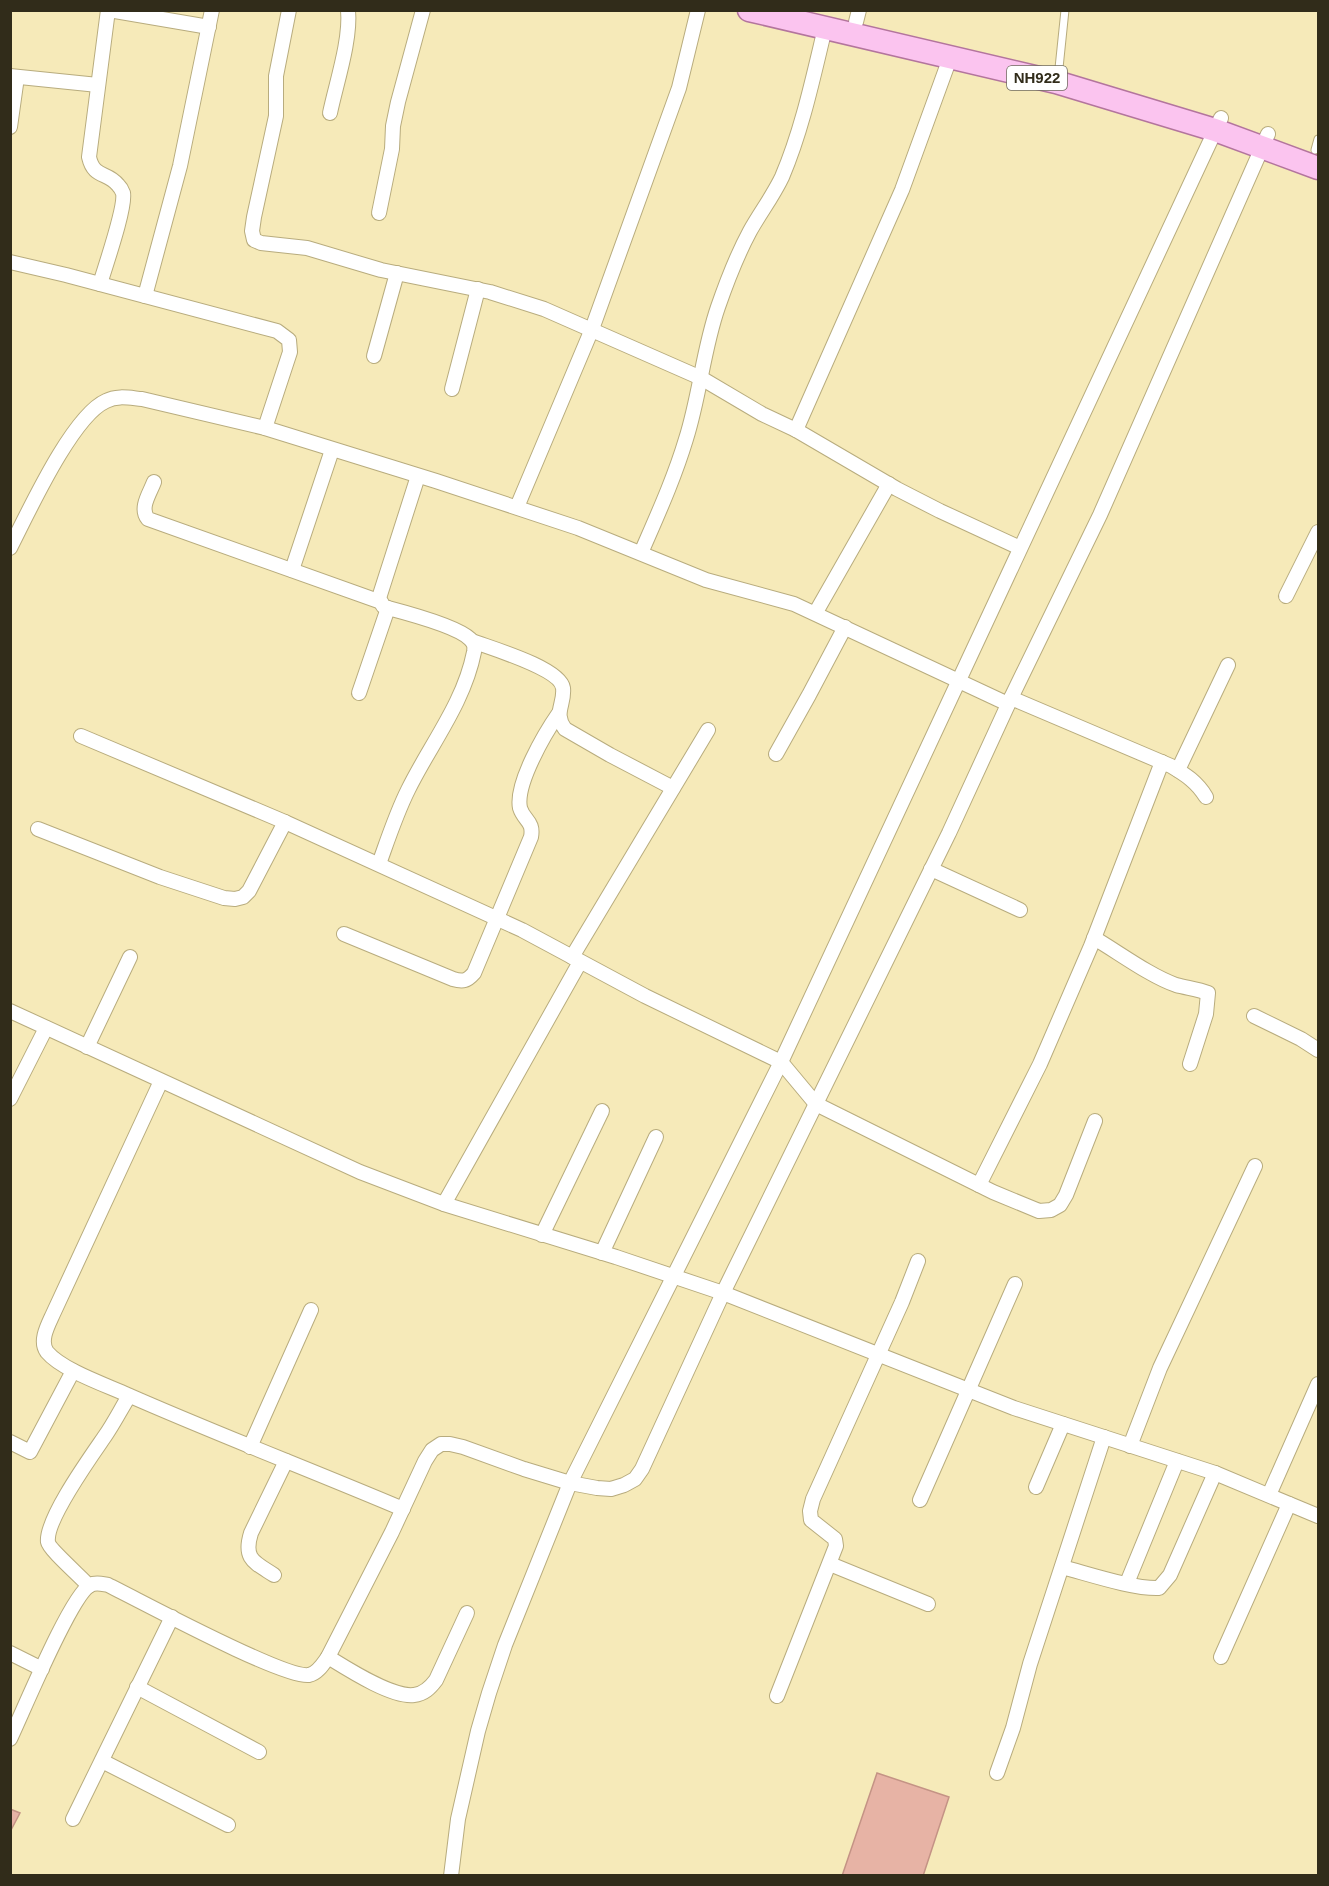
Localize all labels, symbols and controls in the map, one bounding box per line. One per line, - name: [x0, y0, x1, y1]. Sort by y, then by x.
- road number: NH922: [1007, 66, 1067, 90]

